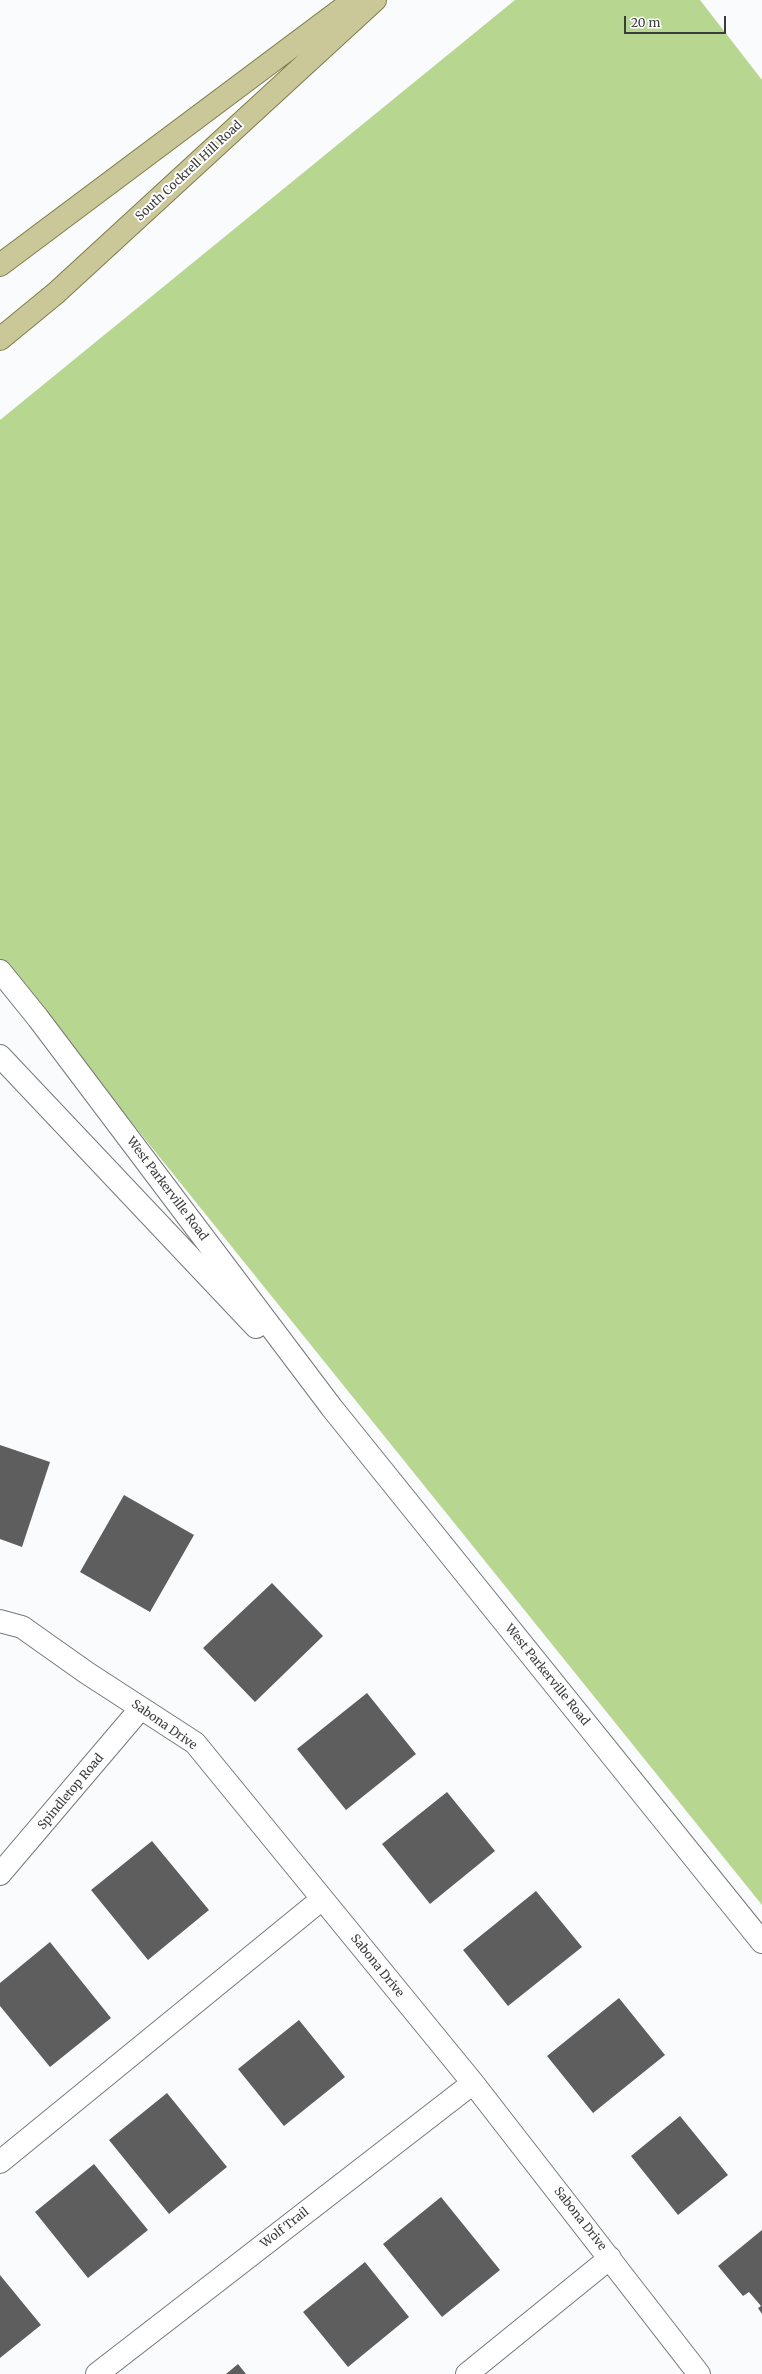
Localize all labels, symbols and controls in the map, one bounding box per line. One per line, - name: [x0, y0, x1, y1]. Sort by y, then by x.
- scale bar: [626, 8, 728, 34]
- text: 20 m: [631, 15, 660, 30]
- street label: South Cockrell Hill Road: [133, 118, 245, 224]
- street label: West Parkerville Road: [123, 1134, 211, 1244]
- street label: West Parkerville Road: [502, 1622, 592, 1728]
- street label: Sabona Drive: [129, 1697, 199, 1753]
- street label: Spindletop Road: [35, 1751, 107, 1833]
- street label: Sabona Drive: [347, 1932, 407, 2000]
- street label: Sabona Drive: [551, 2184, 609, 2254]
- street label: Wolf Trail: [258, 2205, 312, 2251]

